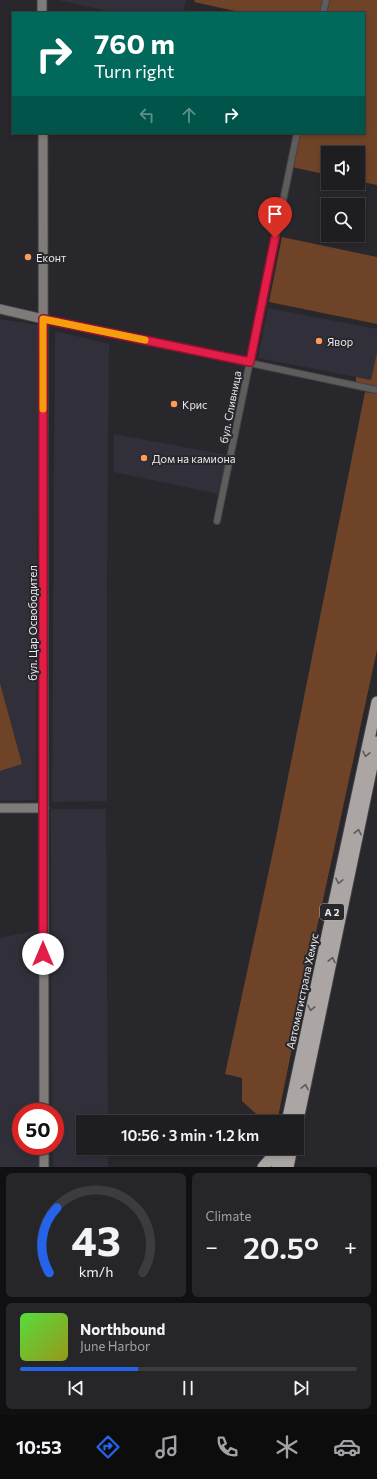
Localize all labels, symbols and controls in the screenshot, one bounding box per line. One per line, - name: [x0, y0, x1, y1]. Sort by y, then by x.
- text: 760 m: [94, 26, 175, 60]
- icon: right: [28, 28, 80, 80]
- text: Turn right: [94, 60, 174, 82]
- icon: left: [136, 104, 158, 126]
- icon: ahead: [178, 104, 200, 126]
- icon: right: [220, 104, 242, 126]
- map controls: [321, 146, 365, 242]
- button: sound: [321, 146, 365, 190]
- pin: [258, 197, 292, 238]
- button: search: [321, 198, 365, 242]
- icon: arrive: [264, 203, 286, 225]
- place label: Еконт: [36, 251, 66, 264]
- marker: Еконт: [23, 252, 33, 262]
- place label: Явор: [327, 335, 353, 348]
- marker: Явор: [314, 336, 324, 346]
- street label: бул. Сливница: [217, 370, 243, 444]
- place label: Крис: [182, 398, 208, 411]
- marker: Крис: [169, 399, 179, 409]
- place label: Дом на камиона: [152, 452, 235, 465]
- marker: Дом на камиона: [139, 453, 149, 463]
- street label: бул. Цар Освободител: [26, 565, 39, 681]
- one-way arrow: [362, 750, 370, 757]
- one-way arrow: [354, 829, 362, 835]
- one-way arrow: [335, 878, 343, 884]
- road number: A 2: [320, 904, 344, 920]
- street label: Автомагистрала Хемус: [283, 932, 321, 1050]
- position arrow: [22, 933, 64, 975]
- one-way arrow: [327, 956, 335, 963]
- one-way arrow: [308, 1005, 316, 1011]
- one-way arrow: [300, 1084, 309, 1090]
- speed limit sign: 50: [12, 1103, 64, 1155]
- text: 10:56 · 3 min · 1.2 km: [121, 1126, 259, 1144]
- text: Climate: [206, 1208, 251, 1224]
- text: 43: [71, 1214, 121, 1265]
- text: 20.5°: [243, 1228, 319, 1265]
- text: −: [206, 1233, 218, 1260]
- text: +: [344, 1233, 357, 1260]
- text: km/h: [78, 1262, 113, 1280]
- text: Northbound: [80, 1320, 165, 1338]
- text: June Harbor: [80, 1338, 150, 1354]
- icon: previous: [65, 1377, 87, 1399]
- icon: pause: [177, 1377, 199, 1399]
- icon: next: [290, 1377, 312, 1399]
- icon: directions: [94, 1433, 122, 1461]
- icon: music: [153, 1433, 181, 1461]
- icon: phone: [213, 1433, 241, 1461]
- icon: climate: [273, 1433, 301, 1461]
- icon: car: [333, 1433, 361, 1461]
- text: 10:53: [16, 1436, 62, 1458]

